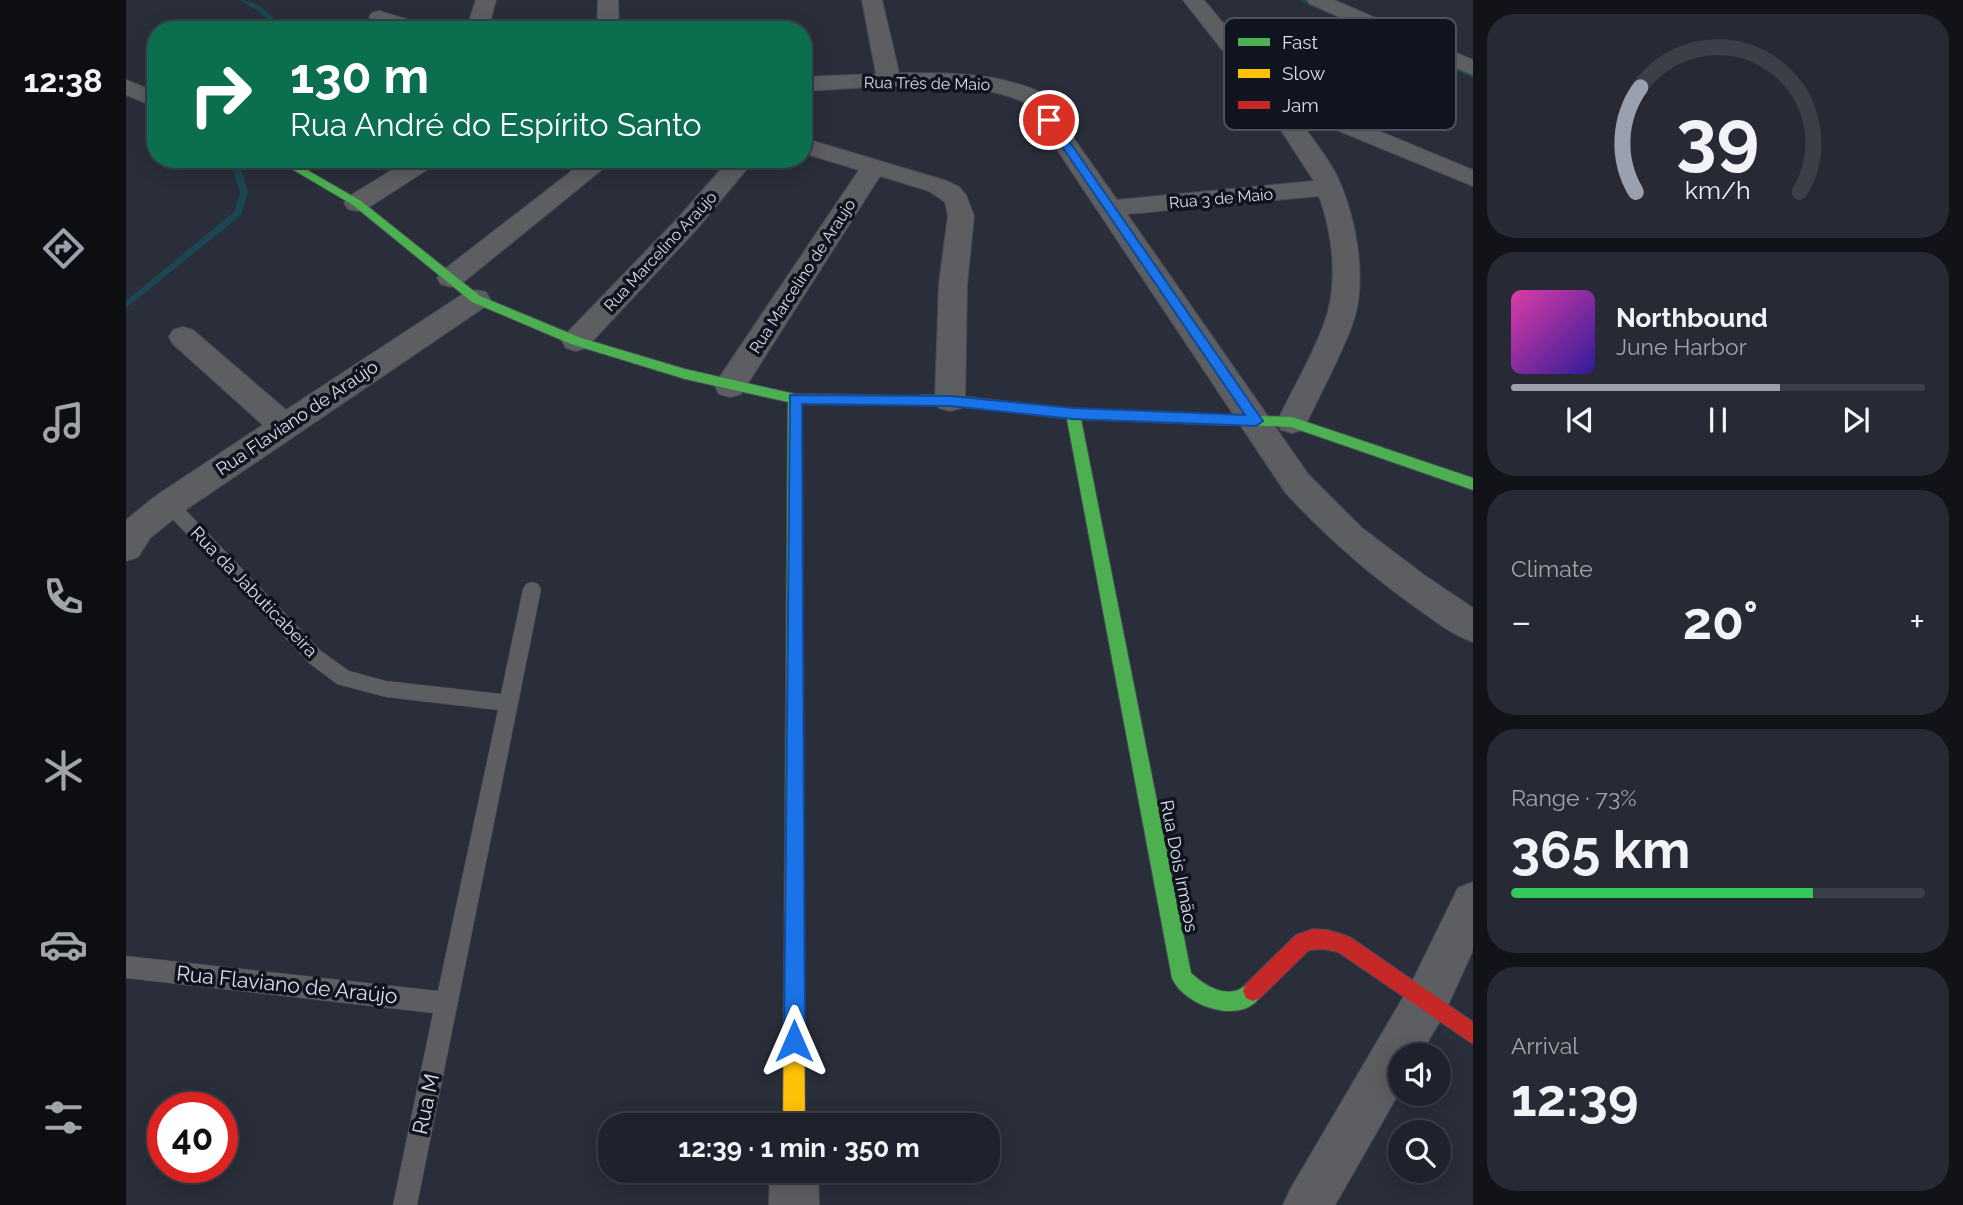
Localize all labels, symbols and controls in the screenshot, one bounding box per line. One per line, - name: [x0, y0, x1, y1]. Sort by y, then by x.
- legend: [1224, 18, 1456, 130]
- text: Fast: [1282, 31, 1318, 53]
- text: 130 m: [290, 47, 429, 104]
- icon: right: [175, 49, 266, 140]
- text: 12:38: [24, 62, 102, 99]
- text: Slow: [1282, 62, 1326, 84]
- street label: Rua Três de Maio: [864, 73, 990, 94]
- pin: [1019, 90, 1079, 150]
- text: Jam: [1282, 94, 1319, 116]
- text: 39: [1676, 94, 1760, 179]
- icon: arrive: [1030, 101, 1068, 139]
- text: Rua André do Espírito Santo: [290, 106, 702, 143]
- text: km/h: [1685, 175, 1751, 205]
- street label: Rua 3 de Maio: [1168, 184, 1274, 213]
- street label: Rua Marcelino Araújo: [600, 188, 721, 315]
- street label: Rua Marcelino de Araujo: [745, 196, 859, 357]
- icon: directions: [39, 224, 88, 273]
- text: Northbound: [1616, 303, 1768, 333]
- text: June Harbor: [1616, 333, 1747, 360]
- street label: Rua Flaviano de Araújo: [212, 355, 382, 480]
- icon: music: [39, 398, 88, 447]
- icon: previous: [1561, 401, 1599, 439]
- icon: pause: [1699, 401, 1737, 439]
- icon: next: [1837, 401, 1875, 439]
- street label: Rua da Jabuticabeira: [187, 522, 322, 661]
- text: Climate: [1511, 555, 1593, 582]
- icon: phone: [39, 572, 88, 621]
- text: 20°: [1683, 590, 1758, 651]
- text: −: [1511, 599, 1531, 644]
- text: +: [1909, 599, 1925, 644]
- icon: climate: [39, 746, 88, 795]
- text: Range · 73%: [1511, 784, 1637, 811]
- street label: Rua Dois Irmãos: [1156, 798, 1203, 934]
- text: 365 km: [1511, 819, 1690, 880]
- icon: car: [39, 920, 88, 969]
- street label: Rua Flaviano de Araújo: [175, 960, 399, 1009]
- position arrow: [757, 1004, 831, 1078]
- text: Arrival: [1511, 1032, 1578, 1059]
- map controls: [1388, 1043, 1451, 1183]
- button: sound: [1388, 1043, 1451, 1106]
- text: 12:39: [1511, 1067, 1639, 1128]
- street label: Rua M: [407, 1071, 444, 1136]
- speed limit sign: 40: [147, 1092, 238, 1183]
- icon: filters: [39, 1093, 88, 1142]
- button: search: [1388, 1120, 1451, 1183]
- text: 12:39 · 1 min · 350 m: [678, 1133, 920, 1163]

